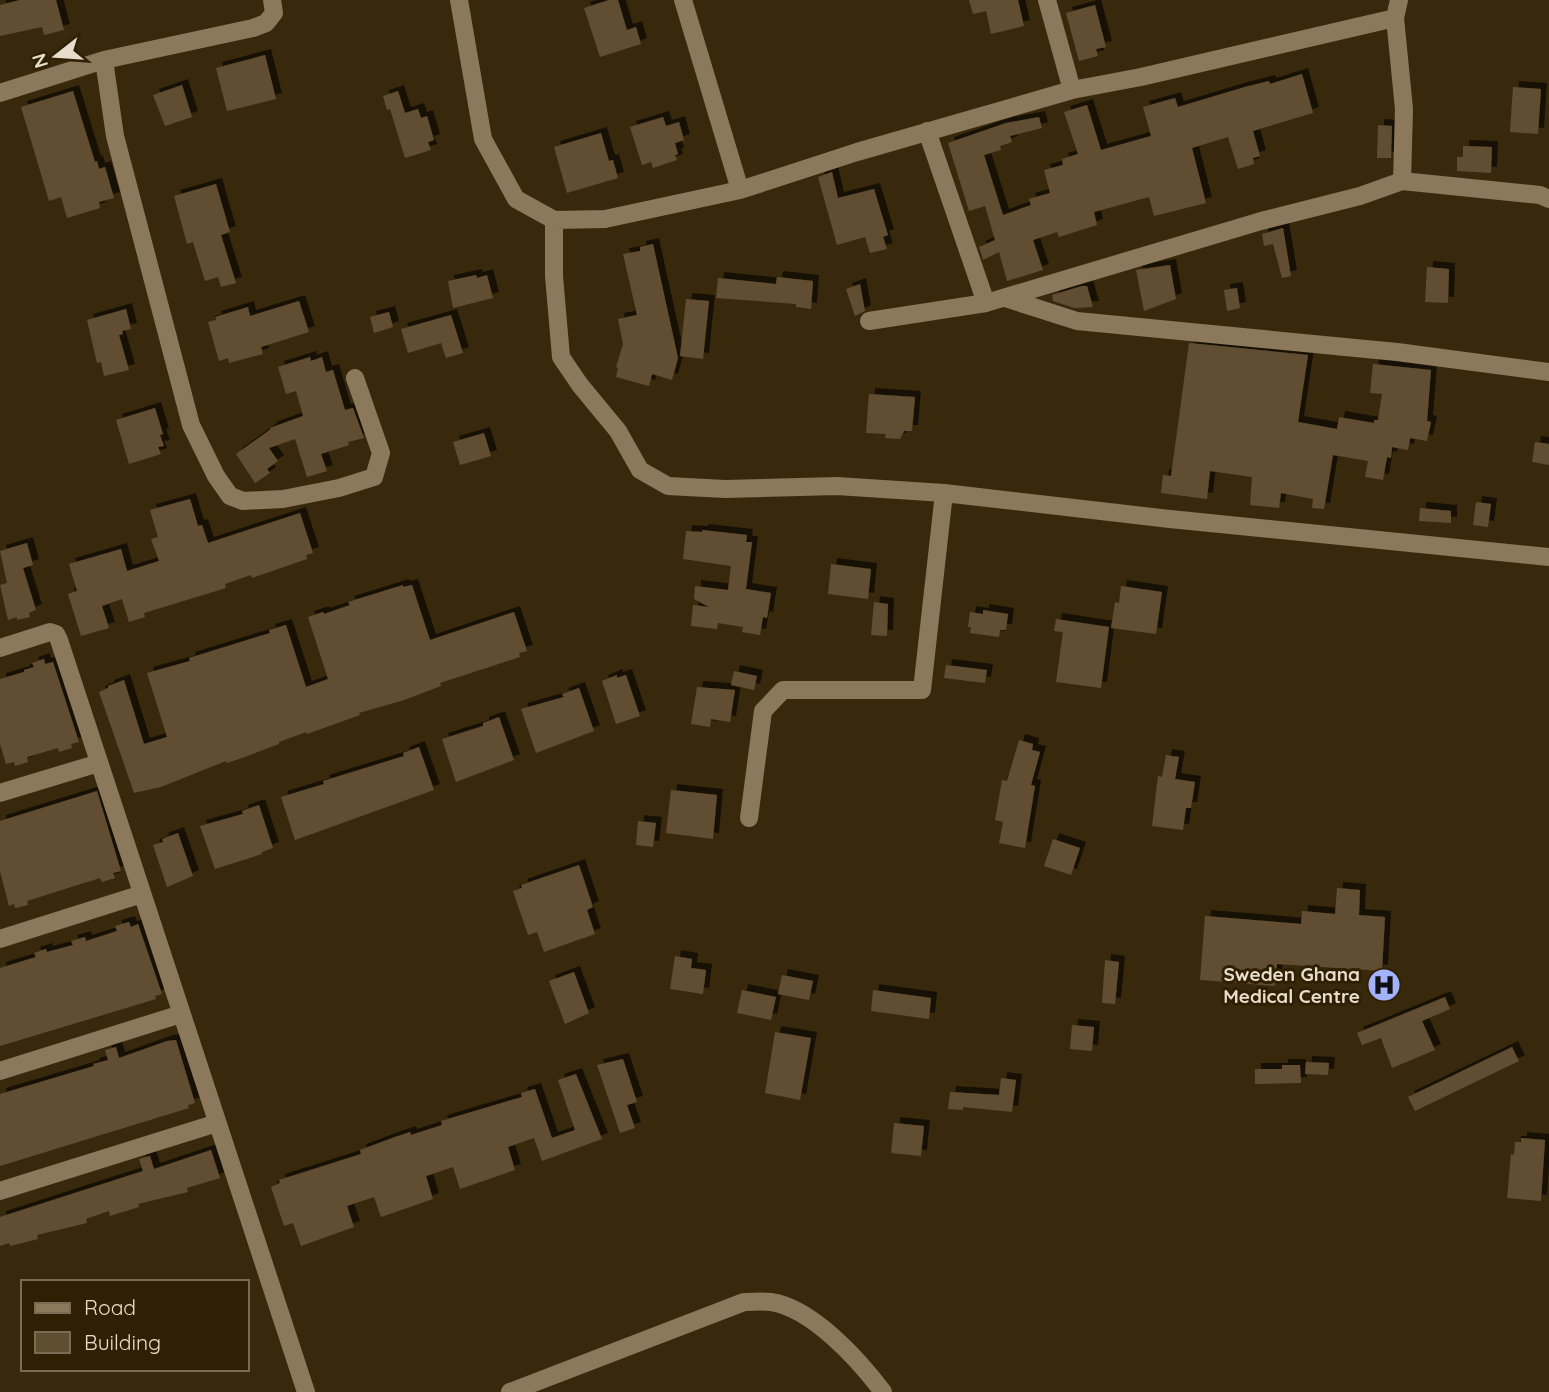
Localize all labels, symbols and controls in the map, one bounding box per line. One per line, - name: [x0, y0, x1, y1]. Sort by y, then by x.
- north arrow: [21, 21, 91, 91]
- text: N: [26, 51, 53, 71]
- place label: Sweden Ghana Medical Centre: [1223, 962, 1360, 1008]
- hospital icon: Sweden Ghana Medical Centre: [1365, 966, 1403, 1004]
- legend: [21, 1280, 248, 1371]
- text: Road: [84, 1294, 136, 1320]
- text: Building: [84, 1329, 161, 1355]

